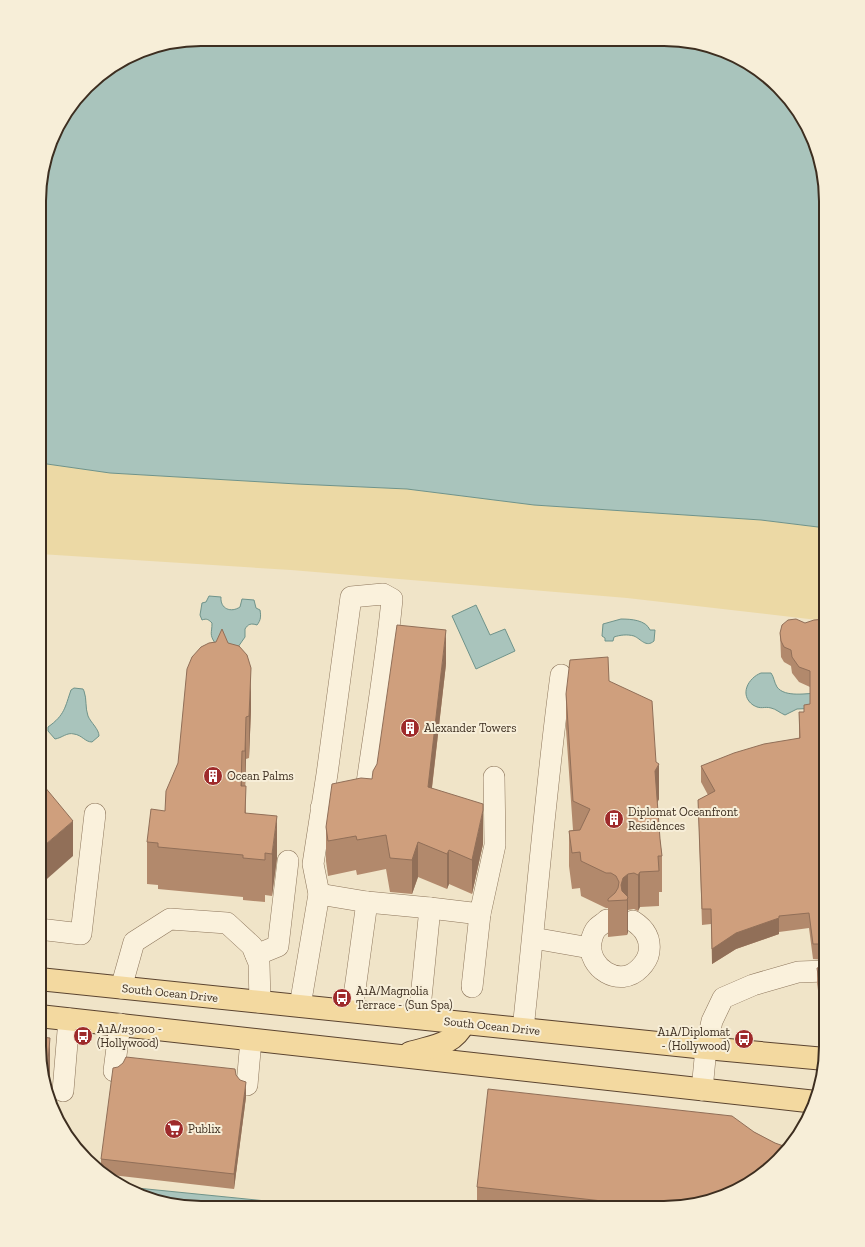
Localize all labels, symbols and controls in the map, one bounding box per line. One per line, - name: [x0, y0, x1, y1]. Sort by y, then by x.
- building icon: Alexander Towers: [399, 717, 421, 739]
- place label: Alexander Towers: [424, 721, 517, 735]
- building icon: Ocean Palms: [202, 765, 224, 787]
- place label: Ocean Palms: [227, 769, 294, 783]
- place label: Diplomat Oceanfront Residences: [628, 805, 739, 833]
- building icon: Diplomat Oceanfront Residences: [603, 808, 625, 830]
- street label: South Ocean Drive: [121, 981, 219, 1005]
- place label: A1A/Magnolia Terrace - (Sun Spa): [356, 984, 452, 1012]
- bus stop icon: A1A/Magnolia Terrace - (Sun Spa): [331, 987, 353, 1009]
- street label: South Ocean Drive: [443, 1014, 541, 1038]
- place label: A1A/#3000 - (Hollywood): [97, 1022, 162, 1050]
- bus stop icon: A1A/#3000 - (Hollywood): [72, 1025, 94, 1047]
- place label: A1A/Diplomat - (Hollywood): [657, 1025, 731, 1053]
- bus stop icon: A1A/Diplomat - (Hollywood): [733, 1028, 755, 1050]
- supermarket icon: Publix: [163, 1118, 185, 1140]
- place label: Publix: [188, 1122, 221, 1136]

